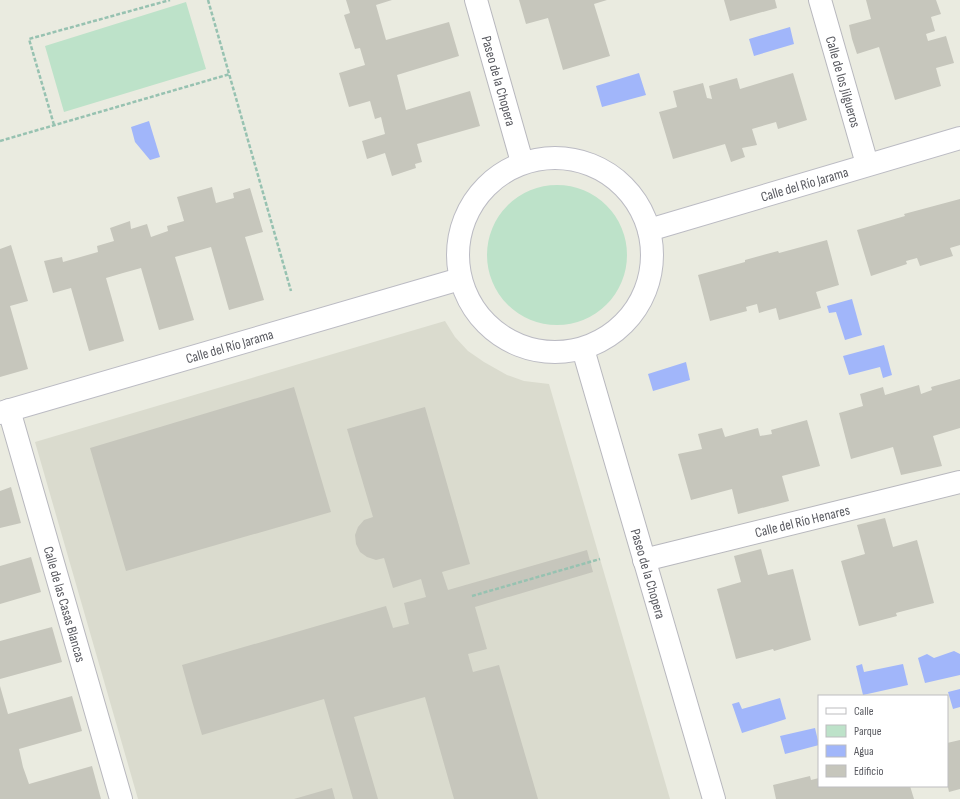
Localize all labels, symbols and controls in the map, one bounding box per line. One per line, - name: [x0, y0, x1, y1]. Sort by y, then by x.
- street label: Paseo de la Chopera: [478, 34, 519, 128]
- street label: Calle de los Jilgueros: [822, 34, 864, 130]
- street label: Calle del Río Jarama: [759, 164, 850, 205]
- street label: Calle del Río Jarama: [184, 326, 275, 367]
- street label: Calle del Río Henares: [753, 502, 852, 541]
- street label: Paseo de la Chopera: [627, 527, 669, 621]
- street label: Calle de las Casas Blancas: [40, 544, 89, 664]
- legend: [818, 695, 948, 787]
- text: Calle: [854, 704, 874, 719]
- text: Parque: [854, 724, 882, 739]
- text: Agua: [853, 744, 874, 759]
- text: Edificio: [854, 764, 883, 779]

